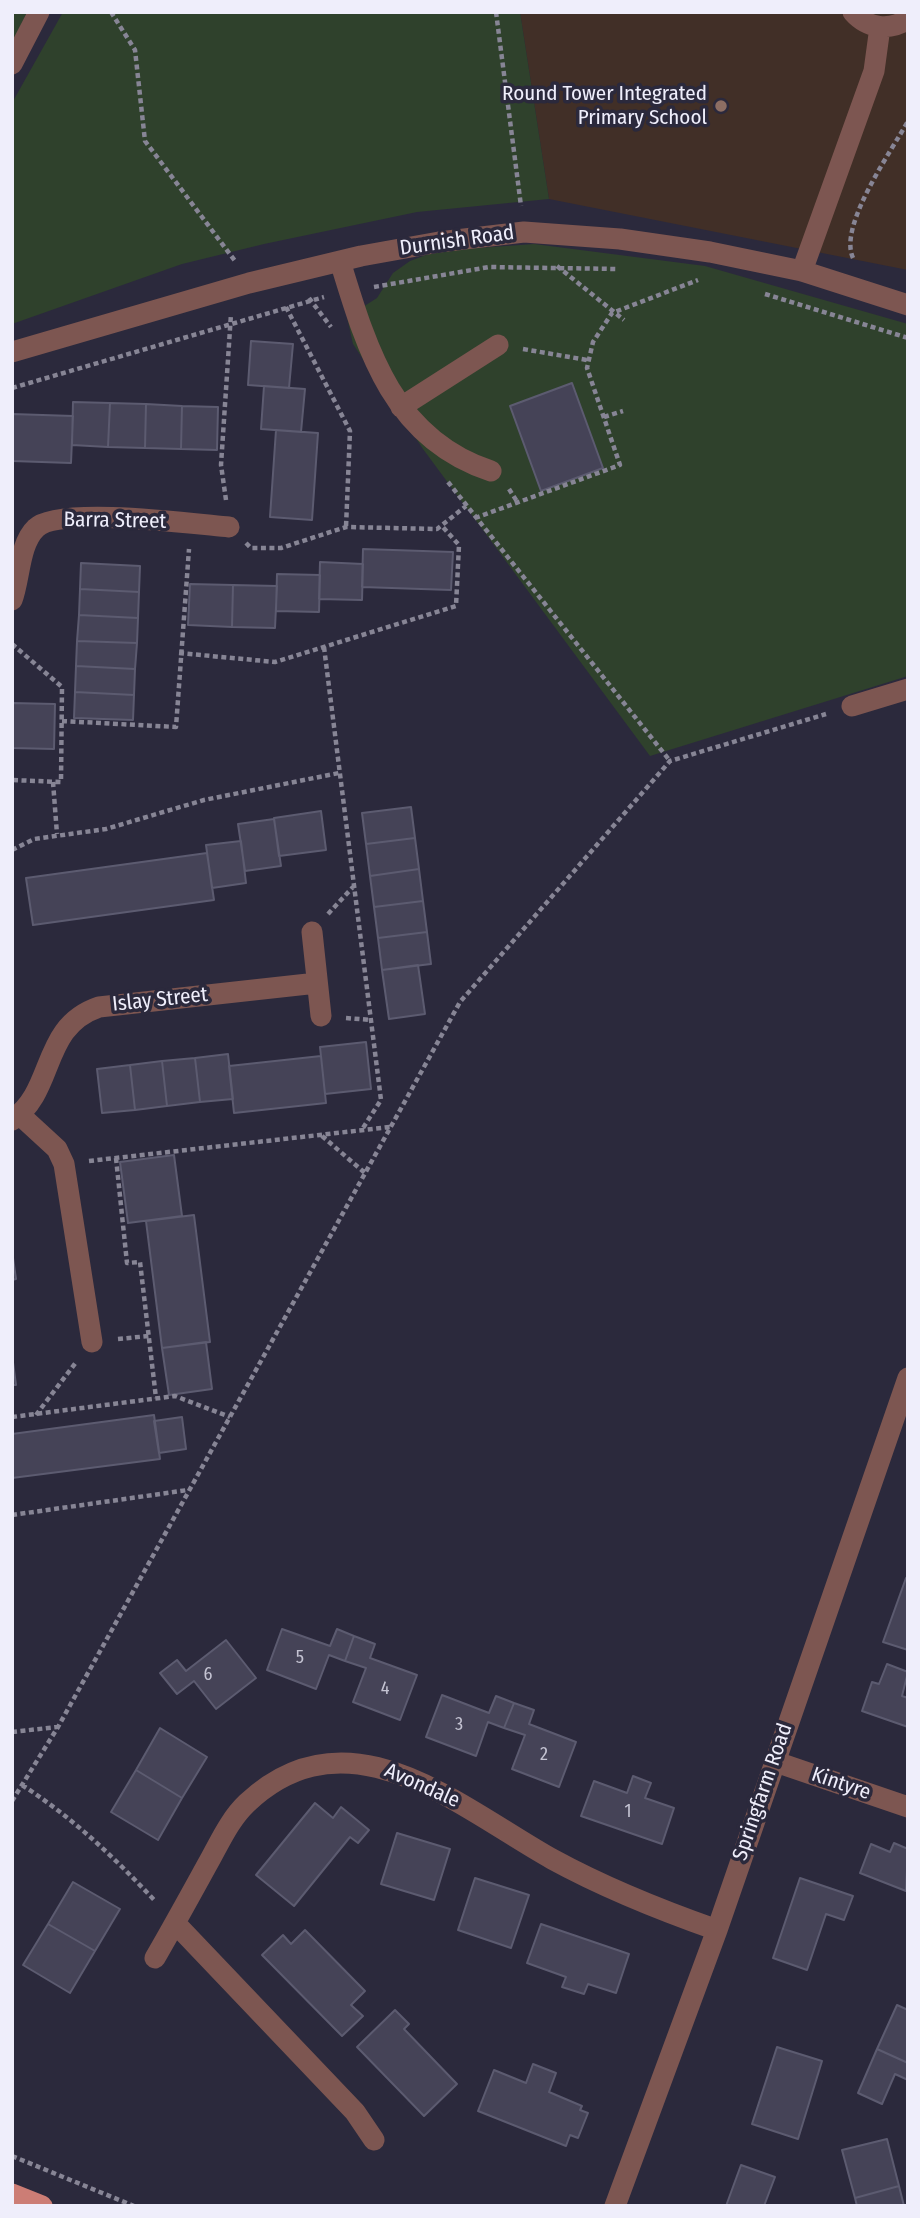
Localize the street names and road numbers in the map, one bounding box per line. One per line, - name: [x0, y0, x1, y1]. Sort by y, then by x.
- street label: Durnish Road: [398, 220, 516, 262]
- street label: Barra Street: [63, 508, 167, 534]
- street label: Islay Street: [111, 982, 209, 1018]
- street label: Springfarm Road: [728, 1720, 798, 1864]
- street label: Avondale: [381, 1758, 463, 1814]
- street label: Kintyre: [808, 1762, 874, 1806]

